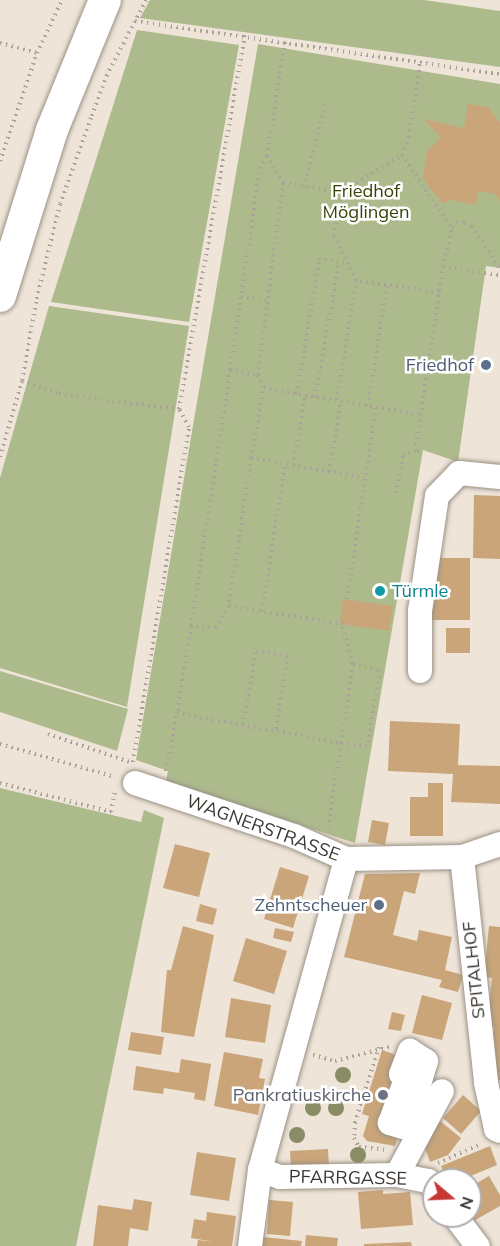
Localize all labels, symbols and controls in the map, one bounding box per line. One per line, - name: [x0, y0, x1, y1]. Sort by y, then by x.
- park label: Friedhof Möglingen: [323, 181, 409, 224]
- place label: Friedhof: [406, 354, 474, 376]
- marker: Friedhof: [479, 358, 493, 372]
- place label: Türmle: [392, 580, 448, 602]
- marker: Türmle: [373, 584, 387, 598]
- street label: WAGNERSTRASSE: [183, 790, 343, 866]
- place label: Zehntscheuer: [254, 894, 367, 916]
- marker: Zehntscheuer: [372, 898, 386, 912]
- street label: SPITALHOF: [458, 920, 490, 1020]
- place label: Pankratiuskirche: [233, 1084, 371, 1106]
- marker: Pankratiuskirche: [376, 1088, 390, 1102]
- street label: PFARRGASSE: [289, 1166, 407, 1190]
- north arrow: [422, 1168, 482, 1228]
- text: N: [456, 1194, 479, 1212]

